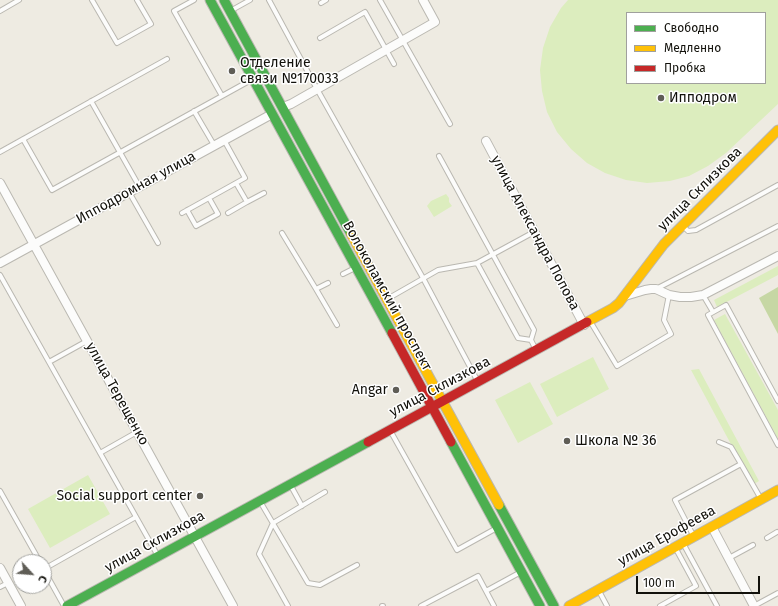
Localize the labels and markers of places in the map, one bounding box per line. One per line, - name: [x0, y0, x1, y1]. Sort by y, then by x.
- place label: Отделение связи №170033: [240, 55, 339, 88]
- marker: Отделение связи №170033: [227, 66, 237, 76]
- place label: Ипподром: [669, 90, 737, 106]
- marker: Ипподром: [656, 93, 666, 103]
- place label: Angar: [352, 382, 388, 398]
- marker: Angar: [391, 385, 401, 395]
- place label: Школа № 36: [575, 433, 656, 449]
- marker: Школа № 36: [562, 436, 572, 446]
- place label: Social support center: [56, 488, 192, 504]
- marker: Social support center: [195, 491, 205, 501]

